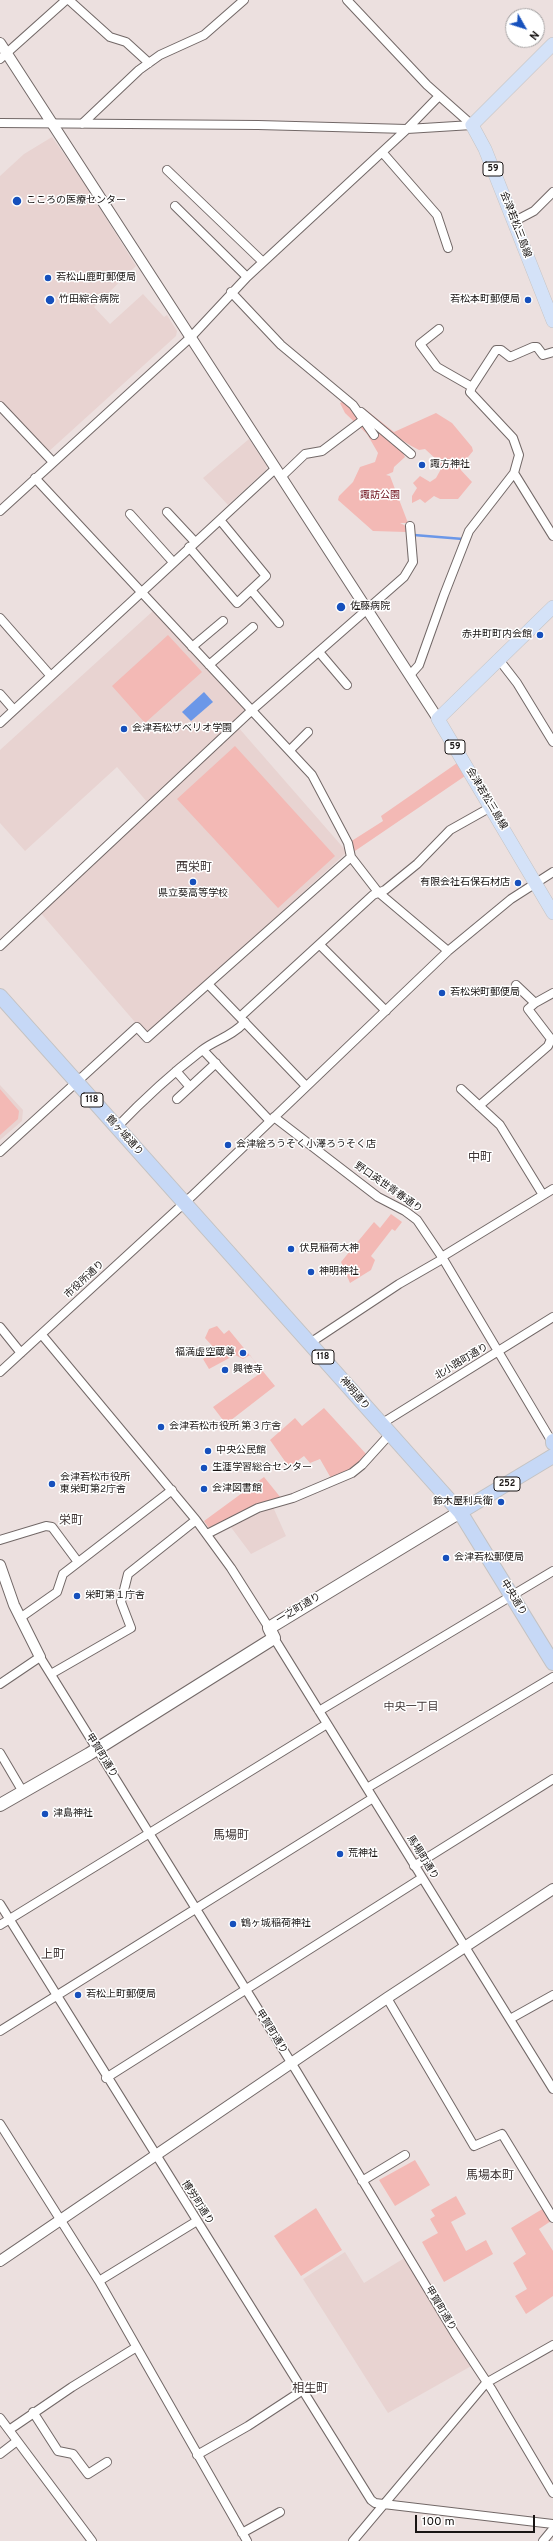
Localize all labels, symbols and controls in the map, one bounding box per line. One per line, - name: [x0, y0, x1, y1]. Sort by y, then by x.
- north arrow: [505, 8, 545, 48]
- text: N: [526, 27, 541, 42]
- road number: 59: [483, 162, 503, 176]
- street label: 会津若松三島線: [497, 190, 533, 260]
- marker: こころの医療センター: [11, 195, 23, 207]
- place label: こころの医療センター: [26, 195, 126, 207]
- place label: 若松山鹿町郵便局: [56, 272, 136, 284]
- marker: 若松山鹿町郵便局: [43, 273, 53, 283]
- marker: 竹田綜合病院: [44, 294, 56, 306]
- place label: 竹田綜合病院: [59, 294, 119, 306]
- place label: 若松本町郵便局: [450, 294, 520, 306]
- marker: 若松本町郵便局: [523, 295, 533, 305]
- place label: 諏方神社: [430, 459, 470, 471]
- marker: 諏方神社: [417, 460, 427, 470]
- park label: 諏訪公園: [360, 490, 400, 502]
- marker: 佐藤病院: [335, 601, 347, 613]
- place label: 佐藤病院: [350, 601, 390, 613]
- place label: 赤井町町内会館: [462, 629, 532, 641]
- marker: 赤井町町内会館: [535, 630, 545, 640]
- place label: 会津若松ザベリオ学園: [132, 723, 232, 735]
- marker: 会津若松ザベリオ学園: [119, 724, 129, 734]
- road number: 59: [445, 740, 465, 754]
- street label: 会津若松三島線: [463, 766, 509, 832]
- district label: 西栄町: [176, 862, 212, 876]
- marker: 県立葵高等学校: [188, 877, 198, 887]
- place label: 有限会社石保石材店: [420, 877, 510, 889]
- marker: 有限会社石保石材店: [513, 878, 523, 888]
- place label: 県立葵高等学校: [158, 888, 228, 900]
- place label: 若松栄町郵便局: [450, 987, 520, 999]
- marker: 若松栄町郵便局: [437, 988, 447, 998]
- road number: 118: [81, 1093, 103, 1107]
- street label: 鶴ヶ城通り: [103, 1113, 145, 1159]
- place label: 会津絵ろうそく小澤ろうそく店: [236, 1139, 376, 1151]
- marker: 会津絵ろうそく小澤ろうそく店: [223, 1140, 233, 1150]
- district label: 中町: [468, 1152, 492, 1166]
- street label: 野口英世青春通り: [352, 1160, 424, 1216]
- place label: 伏見稲荷大神: [299, 1243, 359, 1255]
- marker: 伏見稲荷大神: [286, 1244, 296, 1254]
- street label: 市役所通り: [63, 1259, 107, 1301]
- place label: 神明神社: [319, 1266, 359, 1278]
- marker: 神明神社: [306, 1267, 316, 1277]
- street label: 北小路町通り: [433, 1341, 491, 1383]
- place label: 福満虚空蔵尊: [175, 1347, 235, 1359]
- marker: 福満虚空蔵尊: [238, 1348, 248, 1358]
- road number: 118: [312, 1350, 334, 1364]
- place label: 興徳寺: [233, 1364, 263, 1376]
- marker: 興徳寺: [220, 1365, 230, 1375]
- street label: 神明通り: [336, 1375, 372, 1413]
- place label: 会津若松市役所 第３庁舎: [169, 1421, 281, 1433]
- marker: 会津若松市役所 第３庁舎: [156, 1422, 166, 1432]
- place label: 中央公民館: [216, 1445, 266, 1457]
- marker: 中央公民館: [203, 1446, 213, 1456]
- place label: 生涯学習総合センター: [212, 1462, 312, 1474]
- marker: 生涯学習総合センター: [199, 1463, 209, 1473]
- place label: 会津若松市役所 東栄町第2庁舎: [60, 1472, 130, 1496]
- road number: 252: [494, 1477, 520, 1491]
- marker: 会津若松市役所 東栄町第2庁舎: [47, 1479, 57, 1489]
- place label: 会津図書館: [212, 1483, 262, 1495]
- marker: 会津図書館: [199, 1484, 209, 1494]
- place label: 鈴木屋利兵衛: [433, 1496, 493, 1508]
- marker: 鈴木屋利兵衛: [496, 1497, 506, 1507]
- district label: 栄町: [59, 1515, 83, 1529]
- place label: 会津若松郵便局: [454, 1552, 524, 1564]
- marker: 会津若松郵便局: [441, 1553, 451, 1563]
- street label: 中央通り: [498, 1578, 528, 1618]
- place label: 栄町第１庁舎: [85, 1590, 145, 1602]
- marker: 栄町第１庁舎: [72, 1591, 82, 1601]
- street label: 一之町通り: [274, 1591, 324, 1627]
- district label: 中央一丁目: [384, 1701, 438, 1715]
- street label: 甲賀町通り: [83, 1732, 119, 1780]
- place label: 津島神社: [53, 1808, 93, 1820]
- marker: 津島神社: [40, 1809, 50, 1819]
- district label: 馬場町: [213, 1830, 249, 1844]
- street label: 馬場町通り: [404, 1834, 440, 1882]
- place label: 荒神社: [348, 1848, 378, 1860]
- marker: 荒神社: [335, 1849, 345, 1859]
- place label: 鶴ヶ城稲荷神社: [241, 1918, 311, 1930]
- marker: 鶴ヶ城稲荷神社: [228, 1919, 238, 1929]
- district label: 上町: [41, 1949, 65, 1963]
- place label: 若松上町郵便局: [86, 1989, 156, 2001]
- marker: 若松上町郵便局: [73, 1990, 83, 2000]
- street label: 甲賀町通り: [253, 2008, 289, 2056]
- district label: 馬場本町: [466, 2170, 514, 2184]
- street label: 博労町通り: [178, 2179, 216, 2227]
- street label: 甲賀町通り: [422, 2284, 458, 2334]
- district label: 相生町: [292, 2383, 328, 2397]
- scale bar: [417, 2507, 537, 2533]
- text: 100 m: [422, 2514, 455, 2530]

